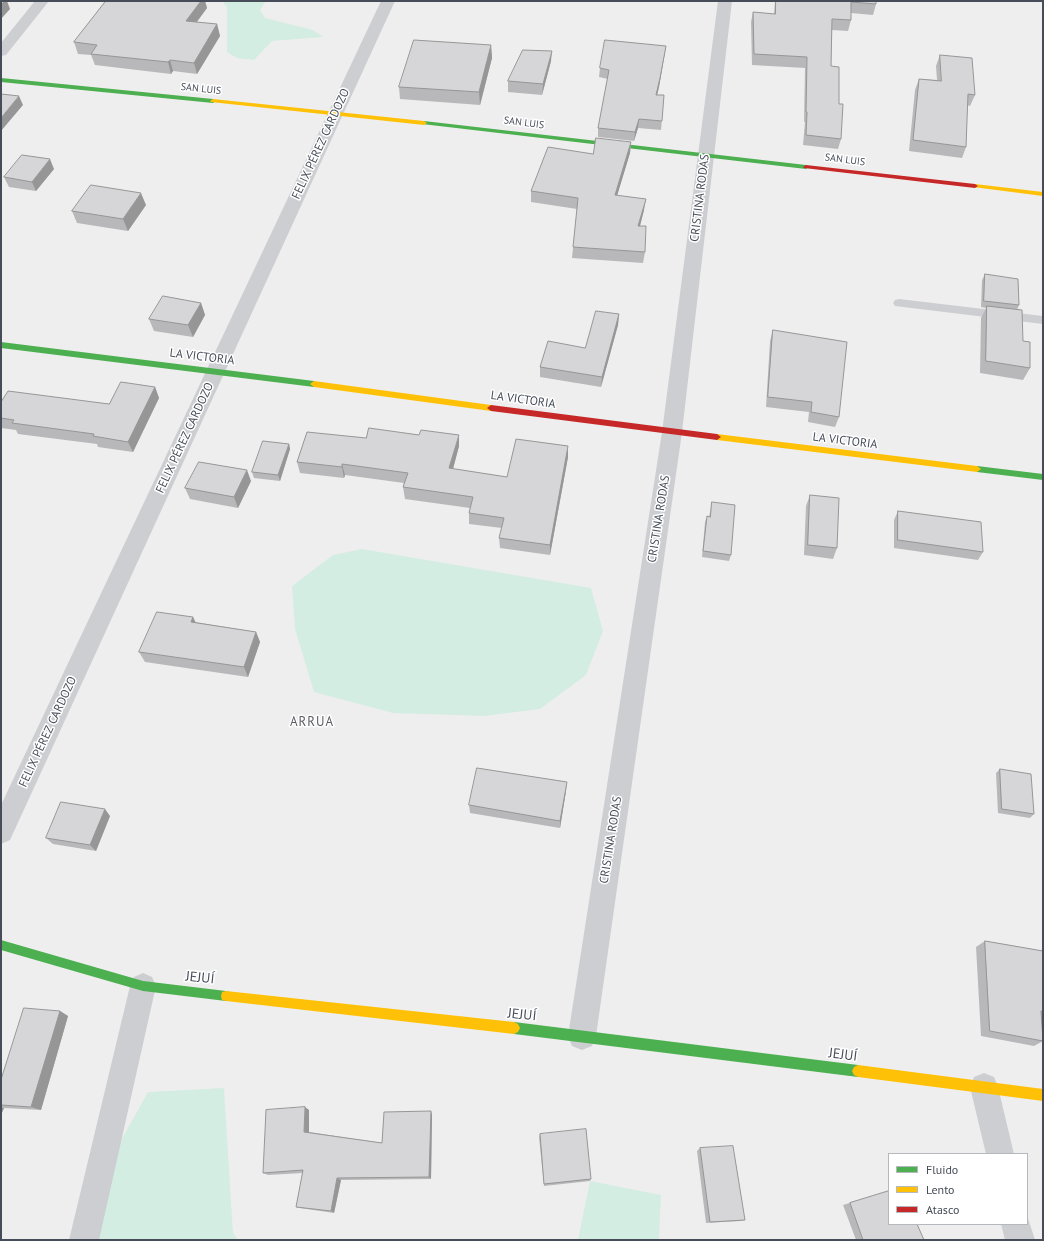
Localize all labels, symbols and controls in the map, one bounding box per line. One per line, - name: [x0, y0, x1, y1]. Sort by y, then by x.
- street label: SAN LUIS: [180, 81, 222, 97]
- street label: FELIX PÉREZ CARDOZO: [289, 86, 353, 202]
- street label: SAN LUIS: [503, 115, 545, 131]
- street label: SAN LUIS: [824, 152, 866, 168]
- street label: CRISTINA RODAS: [687, 153, 713, 243]
- street label: LA VICTORIA: [169, 346, 235, 368]
- street label: FELIX PÉREZ CARDOZO: [153, 380, 217, 496]
- street label: LA VICTORIA: [490, 388, 556, 412]
- street label: LA VICTORIA: [812, 430, 878, 452]
- street label: CRISTINA RODAS: [645, 474, 673, 564]
- street label: FELIX PÉREZ CARDOZO: [16, 674, 80, 790]
- district label: ARRUA: [290, 714, 334, 730]
- street label: CRISTINA RODAS: [597, 795, 625, 885]
- street label: JEJUÍ: [185, 968, 215, 988]
- street label: JEJUÍ: [507, 1005, 537, 1025]
- street label: JEJUÍ: [828, 1045, 858, 1065]
- legend: [888, 1153, 1028, 1225]
- text: Fluido: [926, 1162, 958, 1177]
- text: Lento: [926, 1182, 955, 1197]
- text: Atasco: [926, 1202, 959, 1217]

